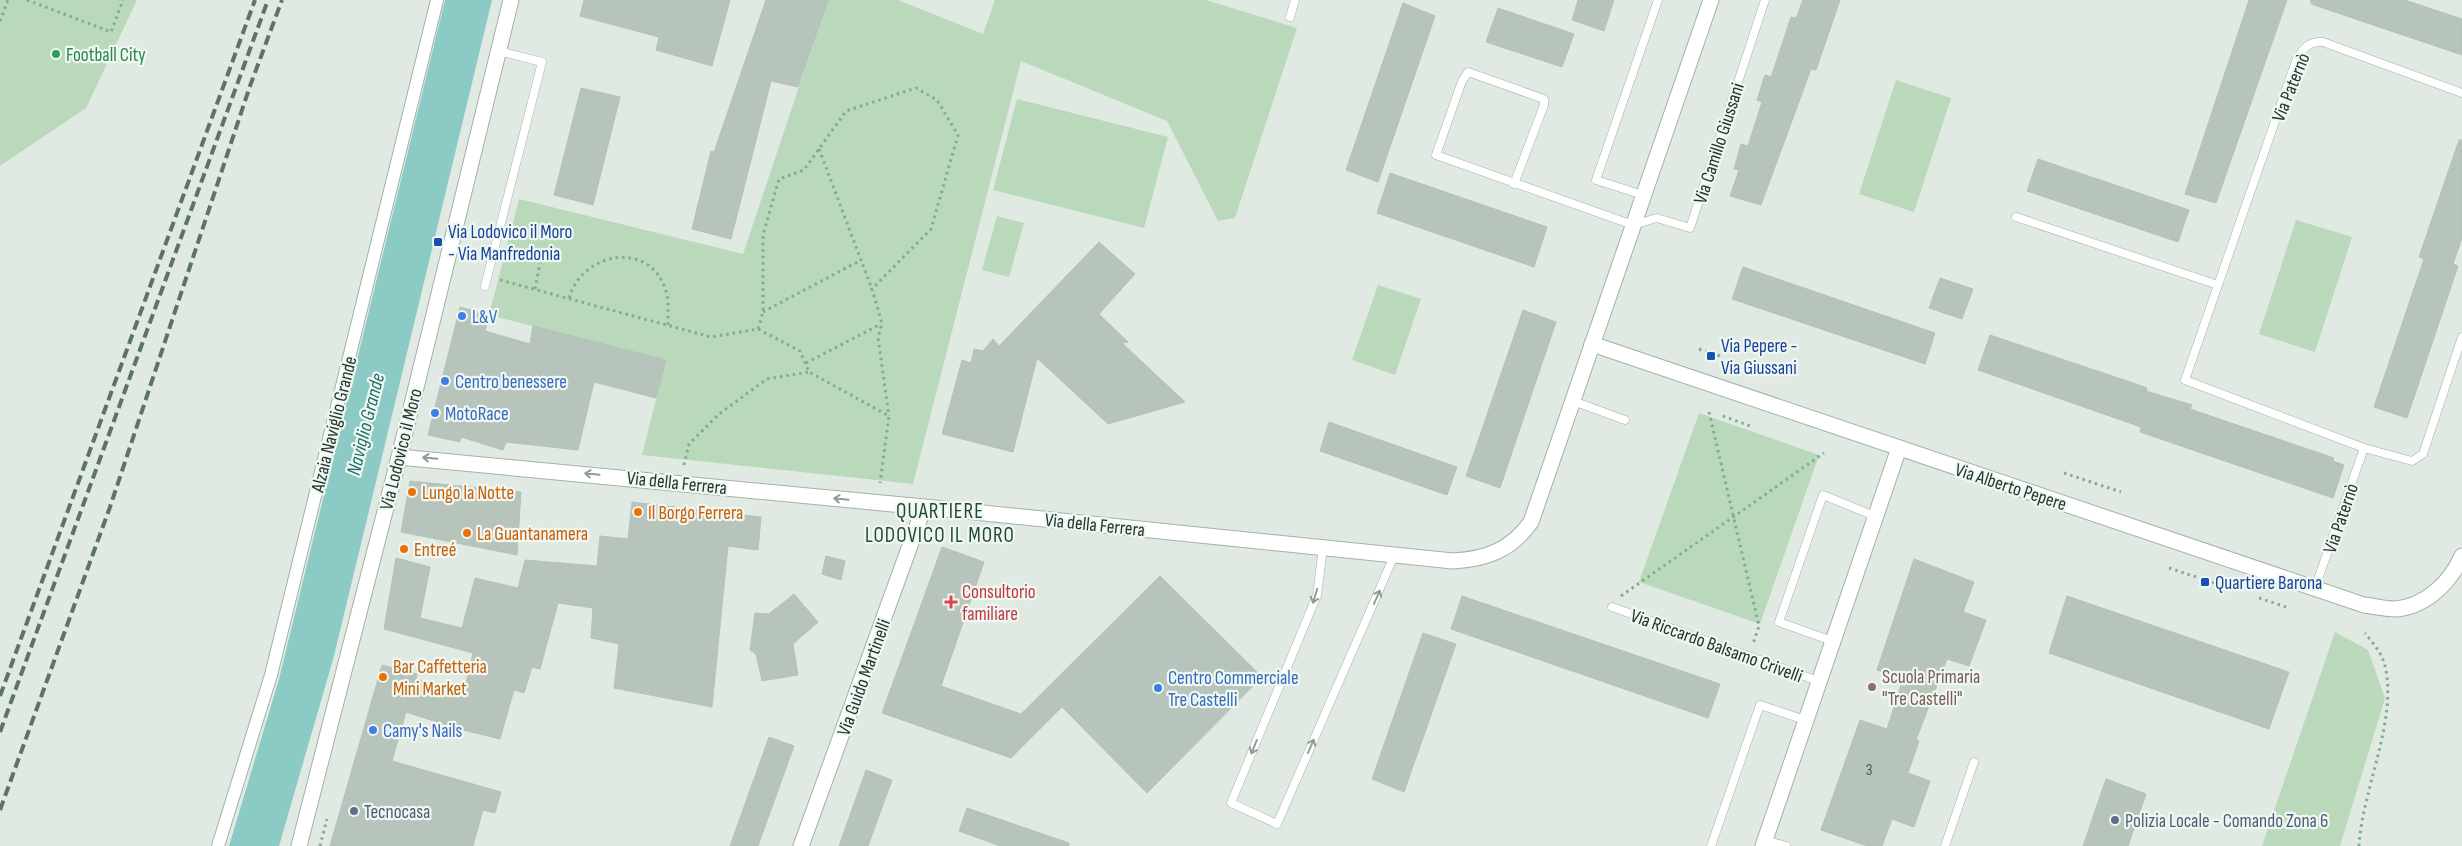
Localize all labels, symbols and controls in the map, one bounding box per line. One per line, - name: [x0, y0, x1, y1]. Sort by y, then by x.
- place label: Football City: [66, 44, 146, 67]
- marker: Football City: [50, 48, 62, 60]
- street label: Via Paternò: [2267, 50, 2316, 125]
- street label: Via Camillo Giussani: [1689, 80, 1750, 207]
- place label: Via Lodovico il Moro - Via Manfredonia: [448, 221, 572, 266]
- marker: Via Lodovico il Moro - Via Manfredonia: [432, 236, 444, 248]
- place label: L&V: [472, 306, 498, 329]
- marker: L&V: [456, 310, 468, 322]
- place label: Via Pepere - Via Giussani: [1721, 335, 1797, 380]
- marker: Via Pepere - Via Giussani: [1705, 350, 1717, 362]
- street label: Alzaia Naviglio Grande: [306, 354, 362, 496]
- water label: Naviglio Grande: [342, 371, 390, 478]
- place label: Centro benessere: [455, 371, 567, 394]
- marker: Centro benessere: [439, 375, 451, 387]
- street label: Via Lodovico il Moro: [375, 386, 428, 513]
- place label: MotoRace: [445, 403, 509, 426]
- marker: MotoRace: [429, 407, 441, 419]
- one-way arrow: [423, 454, 439, 463]
- street label: Via Alberto Pepere: [1952, 459, 2069, 516]
- street label: Via della Ferrera: [626, 467, 728, 500]
- one-way arrow: [584, 469, 600, 479]
- street label: Via Paternò: [2319, 481, 2364, 556]
- place label: Lungo la Notte: [422, 482, 514, 505]
- marker: Lungo la Notte: [406, 486, 418, 498]
- one-way arrow: [833, 494, 849, 503]
- district label: QUARTIERE LODOVICO IL MORO: [865, 499, 1015, 548]
- place label: Il Borgo Ferrera: [648, 502, 743, 525]
- marker: Il Borgo Ferrera: [632, 506, 644, 518]
- street label: Via della Ferrera: [1044, 509, 1146, 542]
- place label: La Guantanamera: [477, 523, 588, 546]
- marker: La Guantanamera: [461, 527, 473, 539]
- place label: Entreé: [414, 539, 456, 562]
- marker: Entreé: [398, 543, 410, 555]
- place label: Quartiere Barona: [2215, 572, 2322, 595]
- marker: Quartiere Barona: [2199, 576, 2211, 588]
- place label: Consultorio familiare: [962, 581, 1036, 626]
- one-way arrow: [1310, 588, 1320, 604]
- one-way arrow: [1372, 590, 1382, 605]
- marker: Consultorio familiare: [944, 595, 958, 609]
- street label: Via Riccardo Balsamo Crivelli: [1627, 605, 1806, 688]
- street label: Via Guido Martinelli: [833, 616, 896, 739]
- place label: Bar Caffetteria Mini Market: [393, 656, 487, 701]
- place label: Scuola Primaria "Tre Castelli": [1882, 666, 1980, 711]
- place label: Centro Commerciale Tre Castelli: [1168, 667, 1299, 712]
- marker: Bar Caffetteria Mini Market: [377, 671, 389, 683]
- marker: Scuola Primaria "Tre Castelli": [1866, 681, 1878, 693]
- marker: Centro Commerciale Tre Castelli: [1152, 682, 1164, 694]
- place label: Camy's Nails: [383, 720, 463, 743]
- marker: Camy's Nails: [367, 724, 379, 736]
- one-way arrow: [1249, 739, 1258, 754]
- one-way arrow: [1307, 739, 1317, 754]
- house number: 3: [1866, 761, 1872, 780]
- place label: Tecnocasa: [364, 801, 430, 824]
- marker: Tecnocasa: [348, 805, 360, 817]
- place label: Polizia Locale - Comando Zona 6: [2125, 810, 2328, 833]
- marker: Polizia Locale - Comando Zona 6: [2109, 814, 2121, 826]

